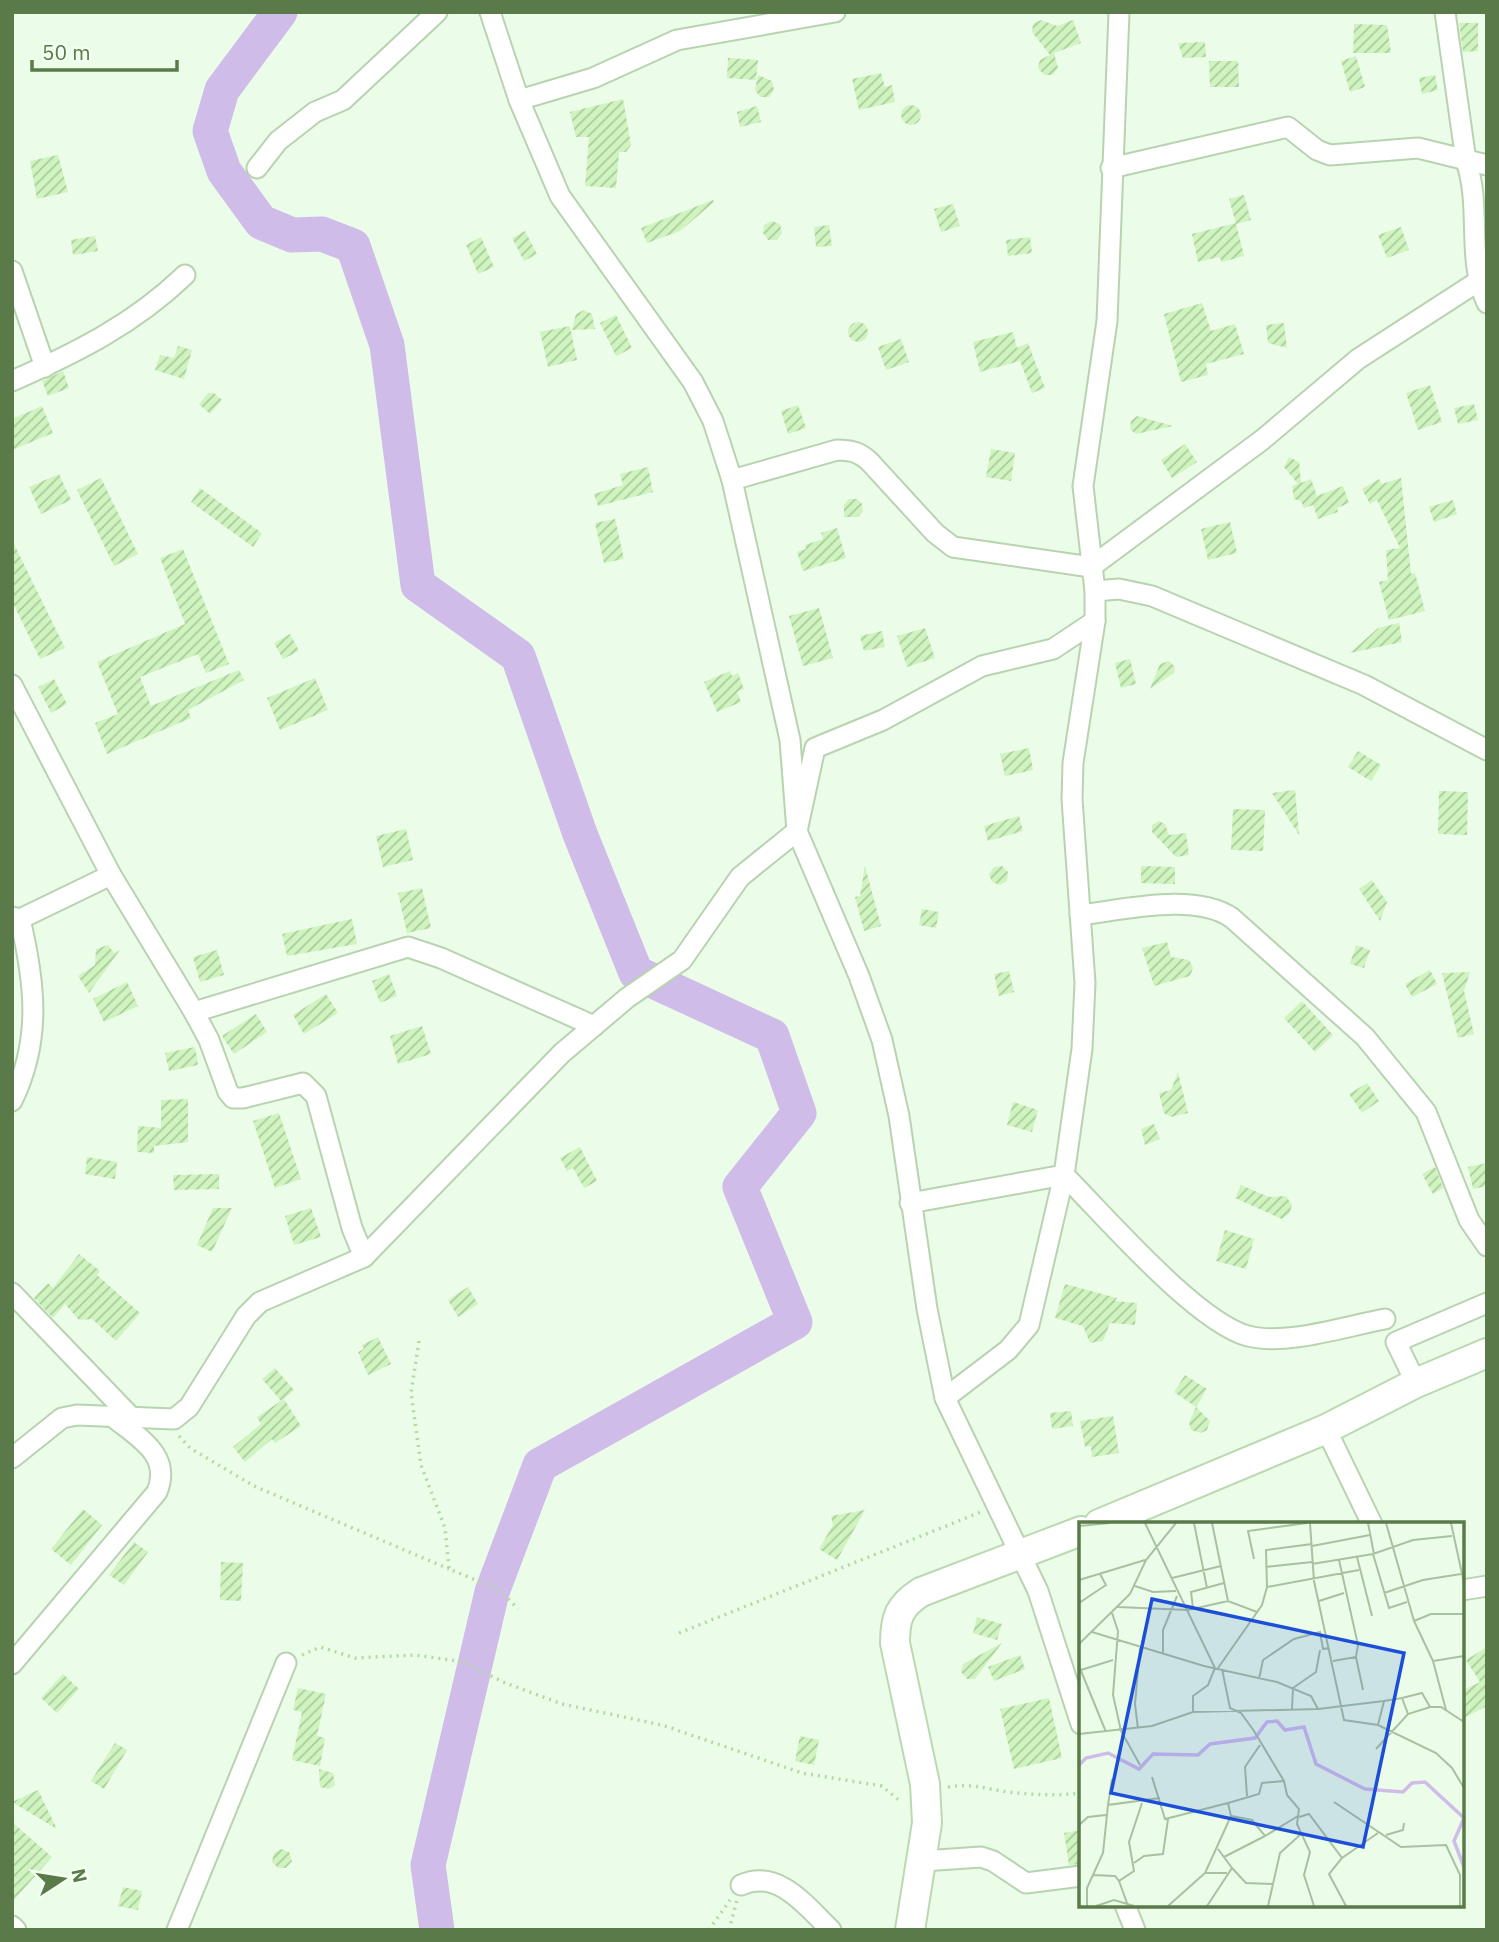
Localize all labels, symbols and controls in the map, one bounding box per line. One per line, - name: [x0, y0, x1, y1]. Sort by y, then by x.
- scale bar: [32, 28, 177, 72]
- text: 50 m: [42, 38, 91, 66]
- inset map: [1079, 1522, 1464, 1907]
- north arrow: [28, 1844, 98, 1914]
- text: N: [66, 1866, 93, 1885]

